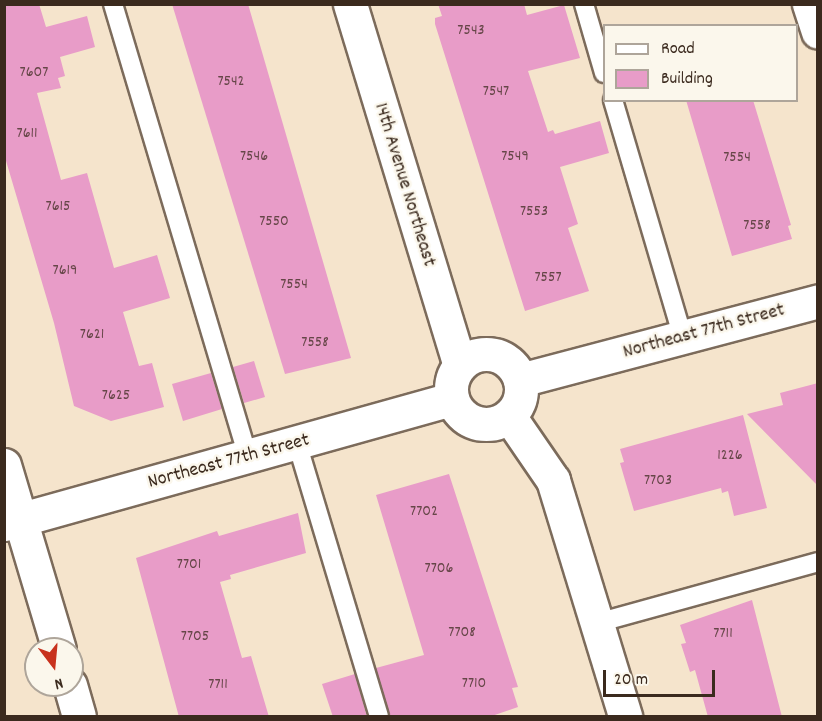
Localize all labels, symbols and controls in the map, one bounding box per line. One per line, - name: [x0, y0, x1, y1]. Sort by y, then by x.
- house number: 7543: [457, 21, 485, 41]
- legend: [603, 24, 798, 102]
- text: Road: [661, 37, 695, 62]
- house number: 7607: [20, 63, 48, 83]
- text: Building: [661, 67, 713, 92]
- house number: 7542: [217, 72, 245, 92]
- house number: 7547: [483, 82, 509, 102]
- street label: 14th Avenue Northeast: [368, 100, 440, 270]
- house number: 7611: [17, 124, 37, 144]
- house number: 7546: [240, 147, 268, 167]
- house number: 7549: [501, 147, 529, 167]
- house number: 7554: [723, 148, 751, 168]
- house number: 7615: [46, 197, 70, 217]
- house number: 7553: [520, 202, 548, 222]
- house number: 7550: [259, 212, 289, 232]
- house number: 7558: [743, 216, 771, 236]
- house number: 7619: [53, 261, 77, 281]
- house number: 7557: [534, 268, 562, 288]
- house number: 7554: [280, 275, 308, 295]
- street label: Northeast 77th Street: [621, 299, 787, 365]
- house number: 7621: [80, 325, 104, 345]
- house number: 7558: [301, 333, 329, 353]
- house number: 7625: [102, 386, 130, 406]
- street label: Northeast 77th Street: [146, 429, 312, 495]
- house number: 1226: [717, 446, 743, 466]
- house number: 7703: [644, 471, 672, 491]
- house number: 7702: [410, 502, 438, 522]
- house number: 7701: [177, 555, 201, 575]
- house number: 7706: [425, 559, 453, 579]
- house number: 7708: [448, 623, 476, 643]
- house number: 7711: [713, 624, 733, 644]
- house number: 7705: [181, 627, 209, 647]
- north arrow: [24, 637, 84, 697]
- scale bar: [606, 658, 718, 696]
- text: 20 m: [614, 668, 648, 693]
- text: N: [52, 671, 66, 695]
- house number: 7710: [462, 674, 486, 694]
- house number: 7711: [208, 675, 228, 695]

